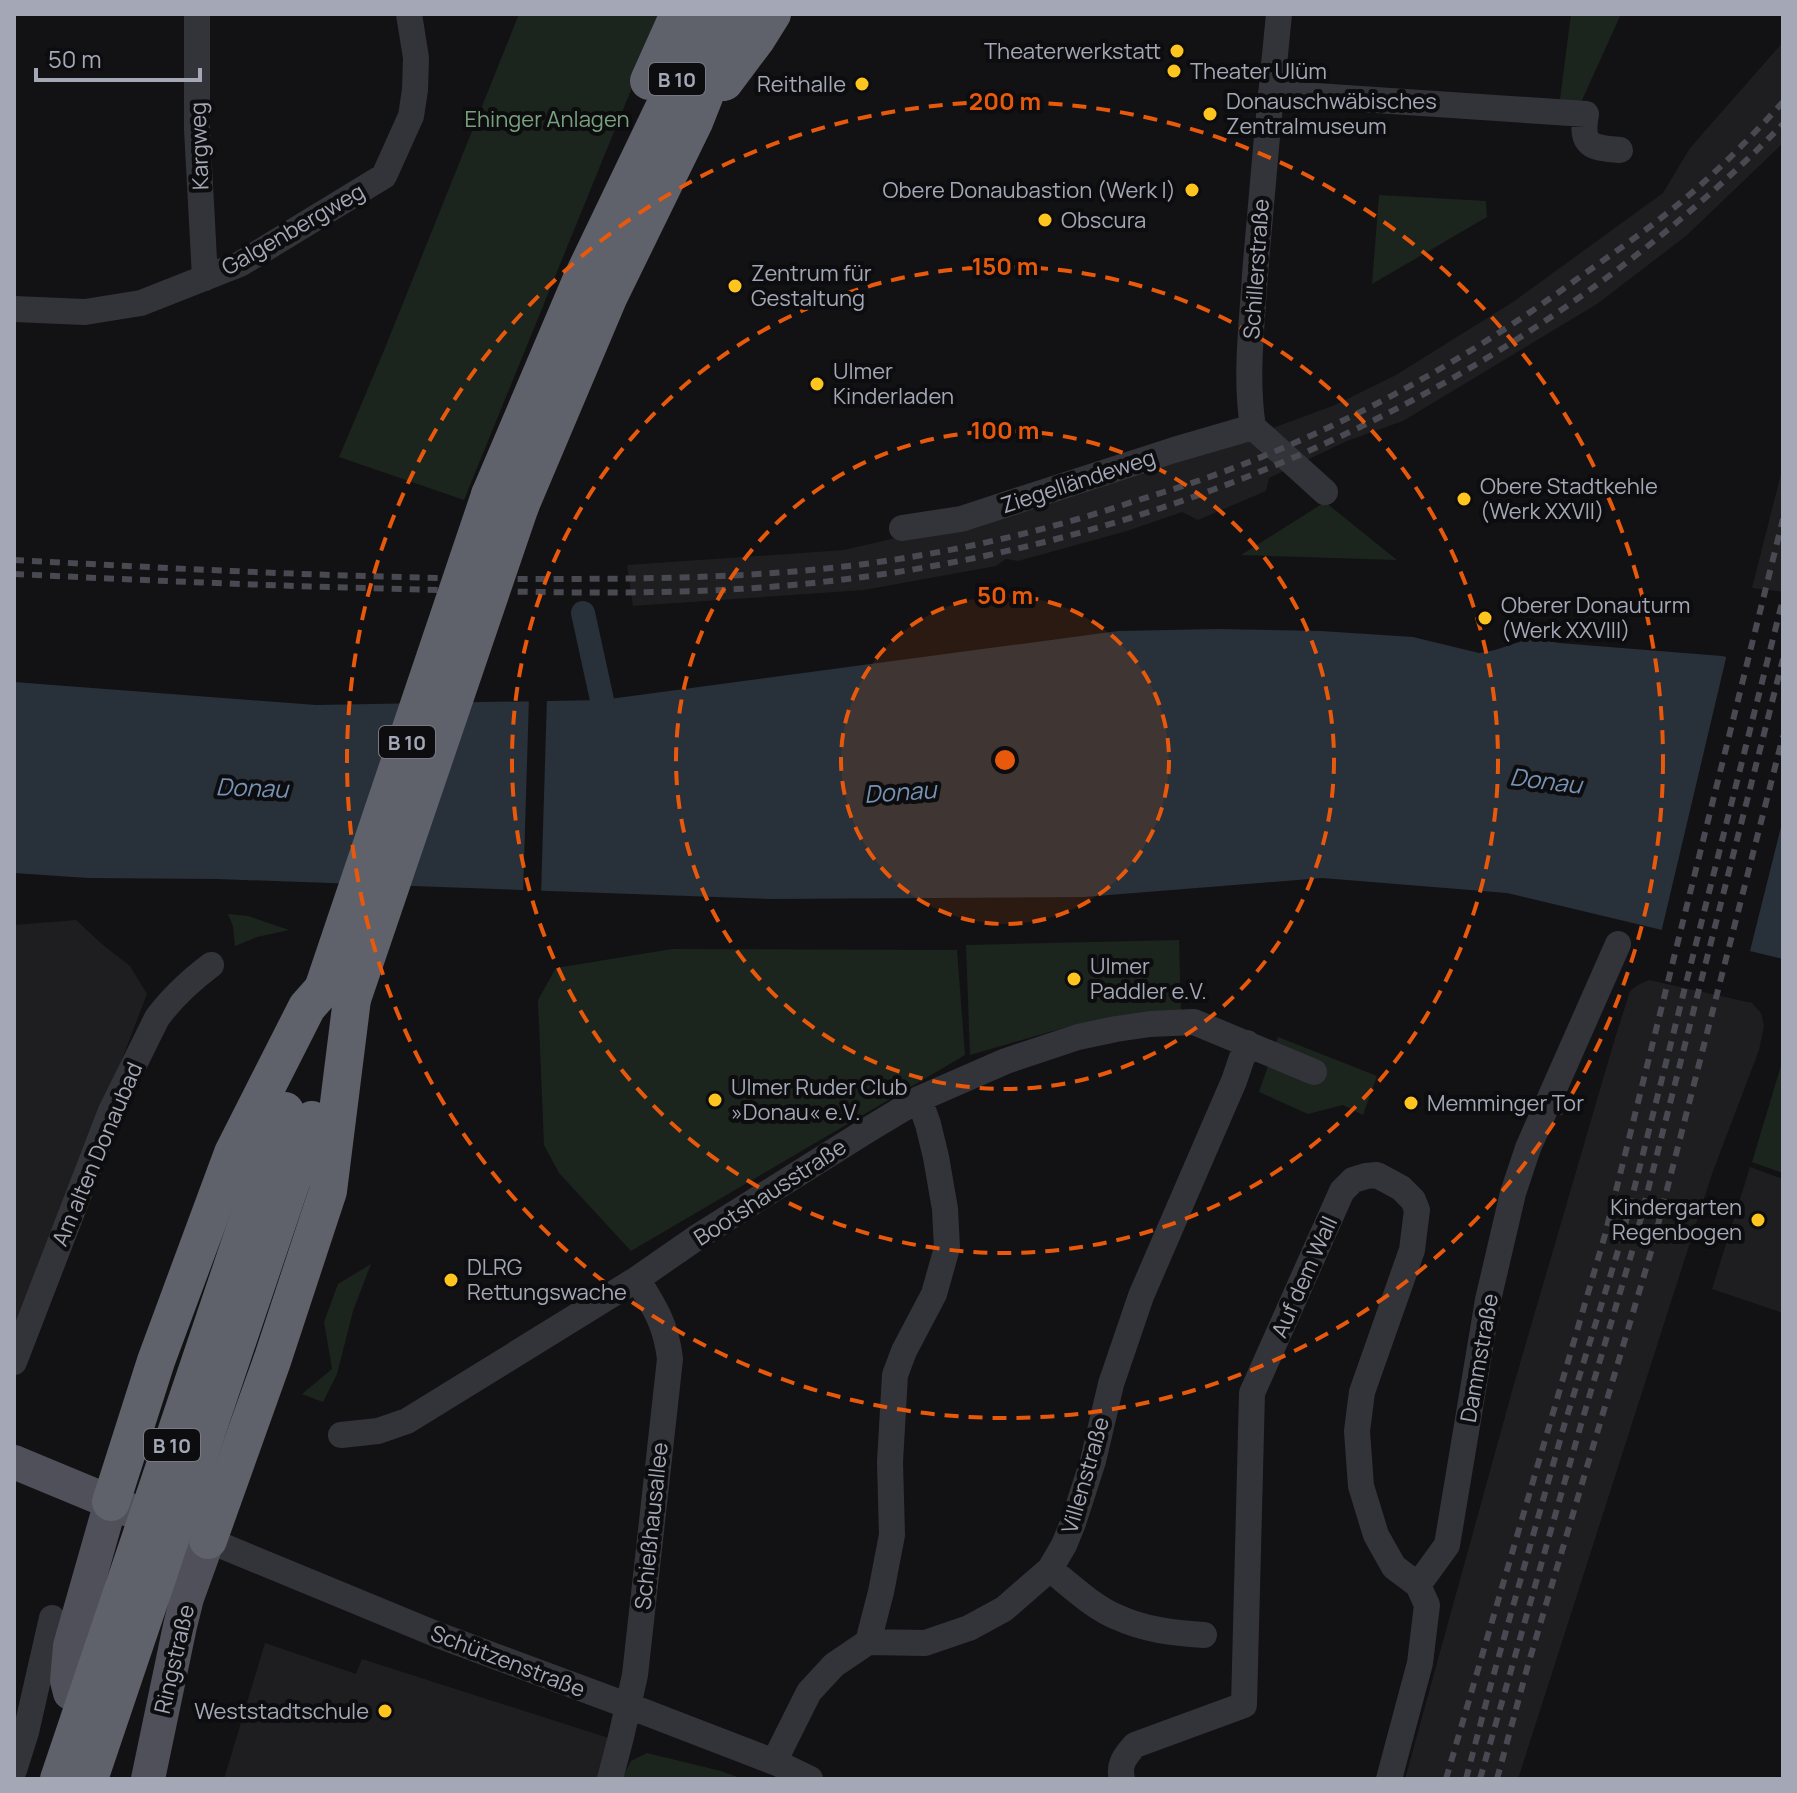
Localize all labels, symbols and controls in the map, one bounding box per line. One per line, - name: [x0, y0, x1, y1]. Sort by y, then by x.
- scale bar: [36, 32, 200, 82]
- place label: Theaterwerkstatt: [984, 36, 1161, 66]
- text: 50 m: [48, 42, 102, 75]
- marker: Theaterwerkstatt: [1168, 42, 1186, 60]
- place label: Theater Ulüm: [1190, 56, 1327, 86]
- marker: Theater Ulüm: [1165, 62, 1183, 80]
- road number: B 10: [649, 63, 705, 95]
- place label: Reithalle: [757, 69, 846, 99]
- marker: Reithalle: [853, 75, 871, 93]
- text: 200 m: [969, 84, 1041, 117]
- place label: Donauschwäbisches Zentralmuseum: [1226, 86, 1437, 141]
- street label: Kargweg: [182, 101, 216, 191]
- park label: Ehinger Anlagen: [464, 104, 630, 134]
- marker: Donauschwäbisches Zentralmuseum: [1201, 105, 1219, 123]
- place label: Obere Donaubastion (Werk I): [883, 175, 1176, 205]
- street label: Galgenbergweg: [216, 176, 370, 282]
- marker: Obere Donaubastion (Werk I): [1183, 181, 1201, 199]
- street label: Schillerstraße: [1236, 198, 1276, 340]
- place label: Obscura: [1061, 205, 1146, 235]
- marker: Obscura: [1036, 211, 1054, 229]
- text: 150 m: [972, 249, 1038, 282]
- place label: Zentrum für Gestaltung: [751, 258, 872, 313]
- marker: Zentrum für Gestaltung: [726, 277, 744, 295]
- place label: Ulmer Kinderladen: [833, 356, 954, 411]
- marker: Ulmer Kinderladen: [808, 375, 826, 393]
- text: 100 m: [971, 413, 1039, 446]
- street label: Ziegelländeweg: [997, 442, 1159, 520]
- place label: Obere Stadtkehle (Werk XXVII): [1480, 471, 1658, 526]
- marker: Obere Stadtkehle (Werk XXVII): [1455, 490, 1473, 508]
- text: 50 m: [977, 578, 1033, 611]
- place label: Oberer Donauturm (Werk XXVIII): [1501, 590, 1690, 645]
- marker: Oberer Donauturm (Werk XXVIII): [1476, 609, 1494, 627]
- road number: B 10: [379, 726, 435, 758]
- centre of rings: [991, 746, 1019, 774]
- water label: Donau: [1508, 759, 1586, 801]
- water label: Donau: [215, 769, 290, 805]
- water label: Donau: [863, 772, 939, 810]
- place label: Ulmer Paddler e.V.: [1090, 951, 1207, 1006]
- marker: Ulmer Paddler e.V.: [1065, 970, 1083, 988]
- street label: Am alten Donaubad: [45, 1057, 149, 1251]
- place label: Ulmer Ruder Club »Donau« e.V.: [731, 1072, 908, 1127]
- place label: Memminger Tor: [1427, 1088, 1584, 1118]
- marker: Ulmer Ruder Club »Donau« e.V.: [706, 1091, 724, 1109]
- marker: Memminger Tor: [1402, 1094, 1420, 1112]
- street label: Bootshausstraße: [688, 1131, 852, 1252]
- place label: Kindergarten Regenbogen: [1610, 1192, 1742, 1247]
- marker: Kindergarten Regenbogen: [1749, 1211, 1767, 1229]
- street label: Auf dem Wall: [1264, 1212, 1344, 1342]
- place label: DLRG Rettungswache: [467, 1252, 627, 1307]
- marker: DLRG Rettungswache: [442, 1271, 460, 1289]
- street label: Dammstraße: [1453, 1291, 1505, 1425]
- street label: Villenstraße: [1054, 1413, 1116, 1537]
- road number: B 10: [144, 1429, 200, 1461]
- street label: Schießhausallee: [627, 1441, 675, 1611]
- street label: Ringstraße: [147, 1601, 201, 1717]
- street label: Schützenstraße: [426, 1618, 590, 1704]
- place label: Weststadtschule: [194, 1696, 369, 1726]
- marker: Weststadtschule: [376, 1702, 394, 1720]

